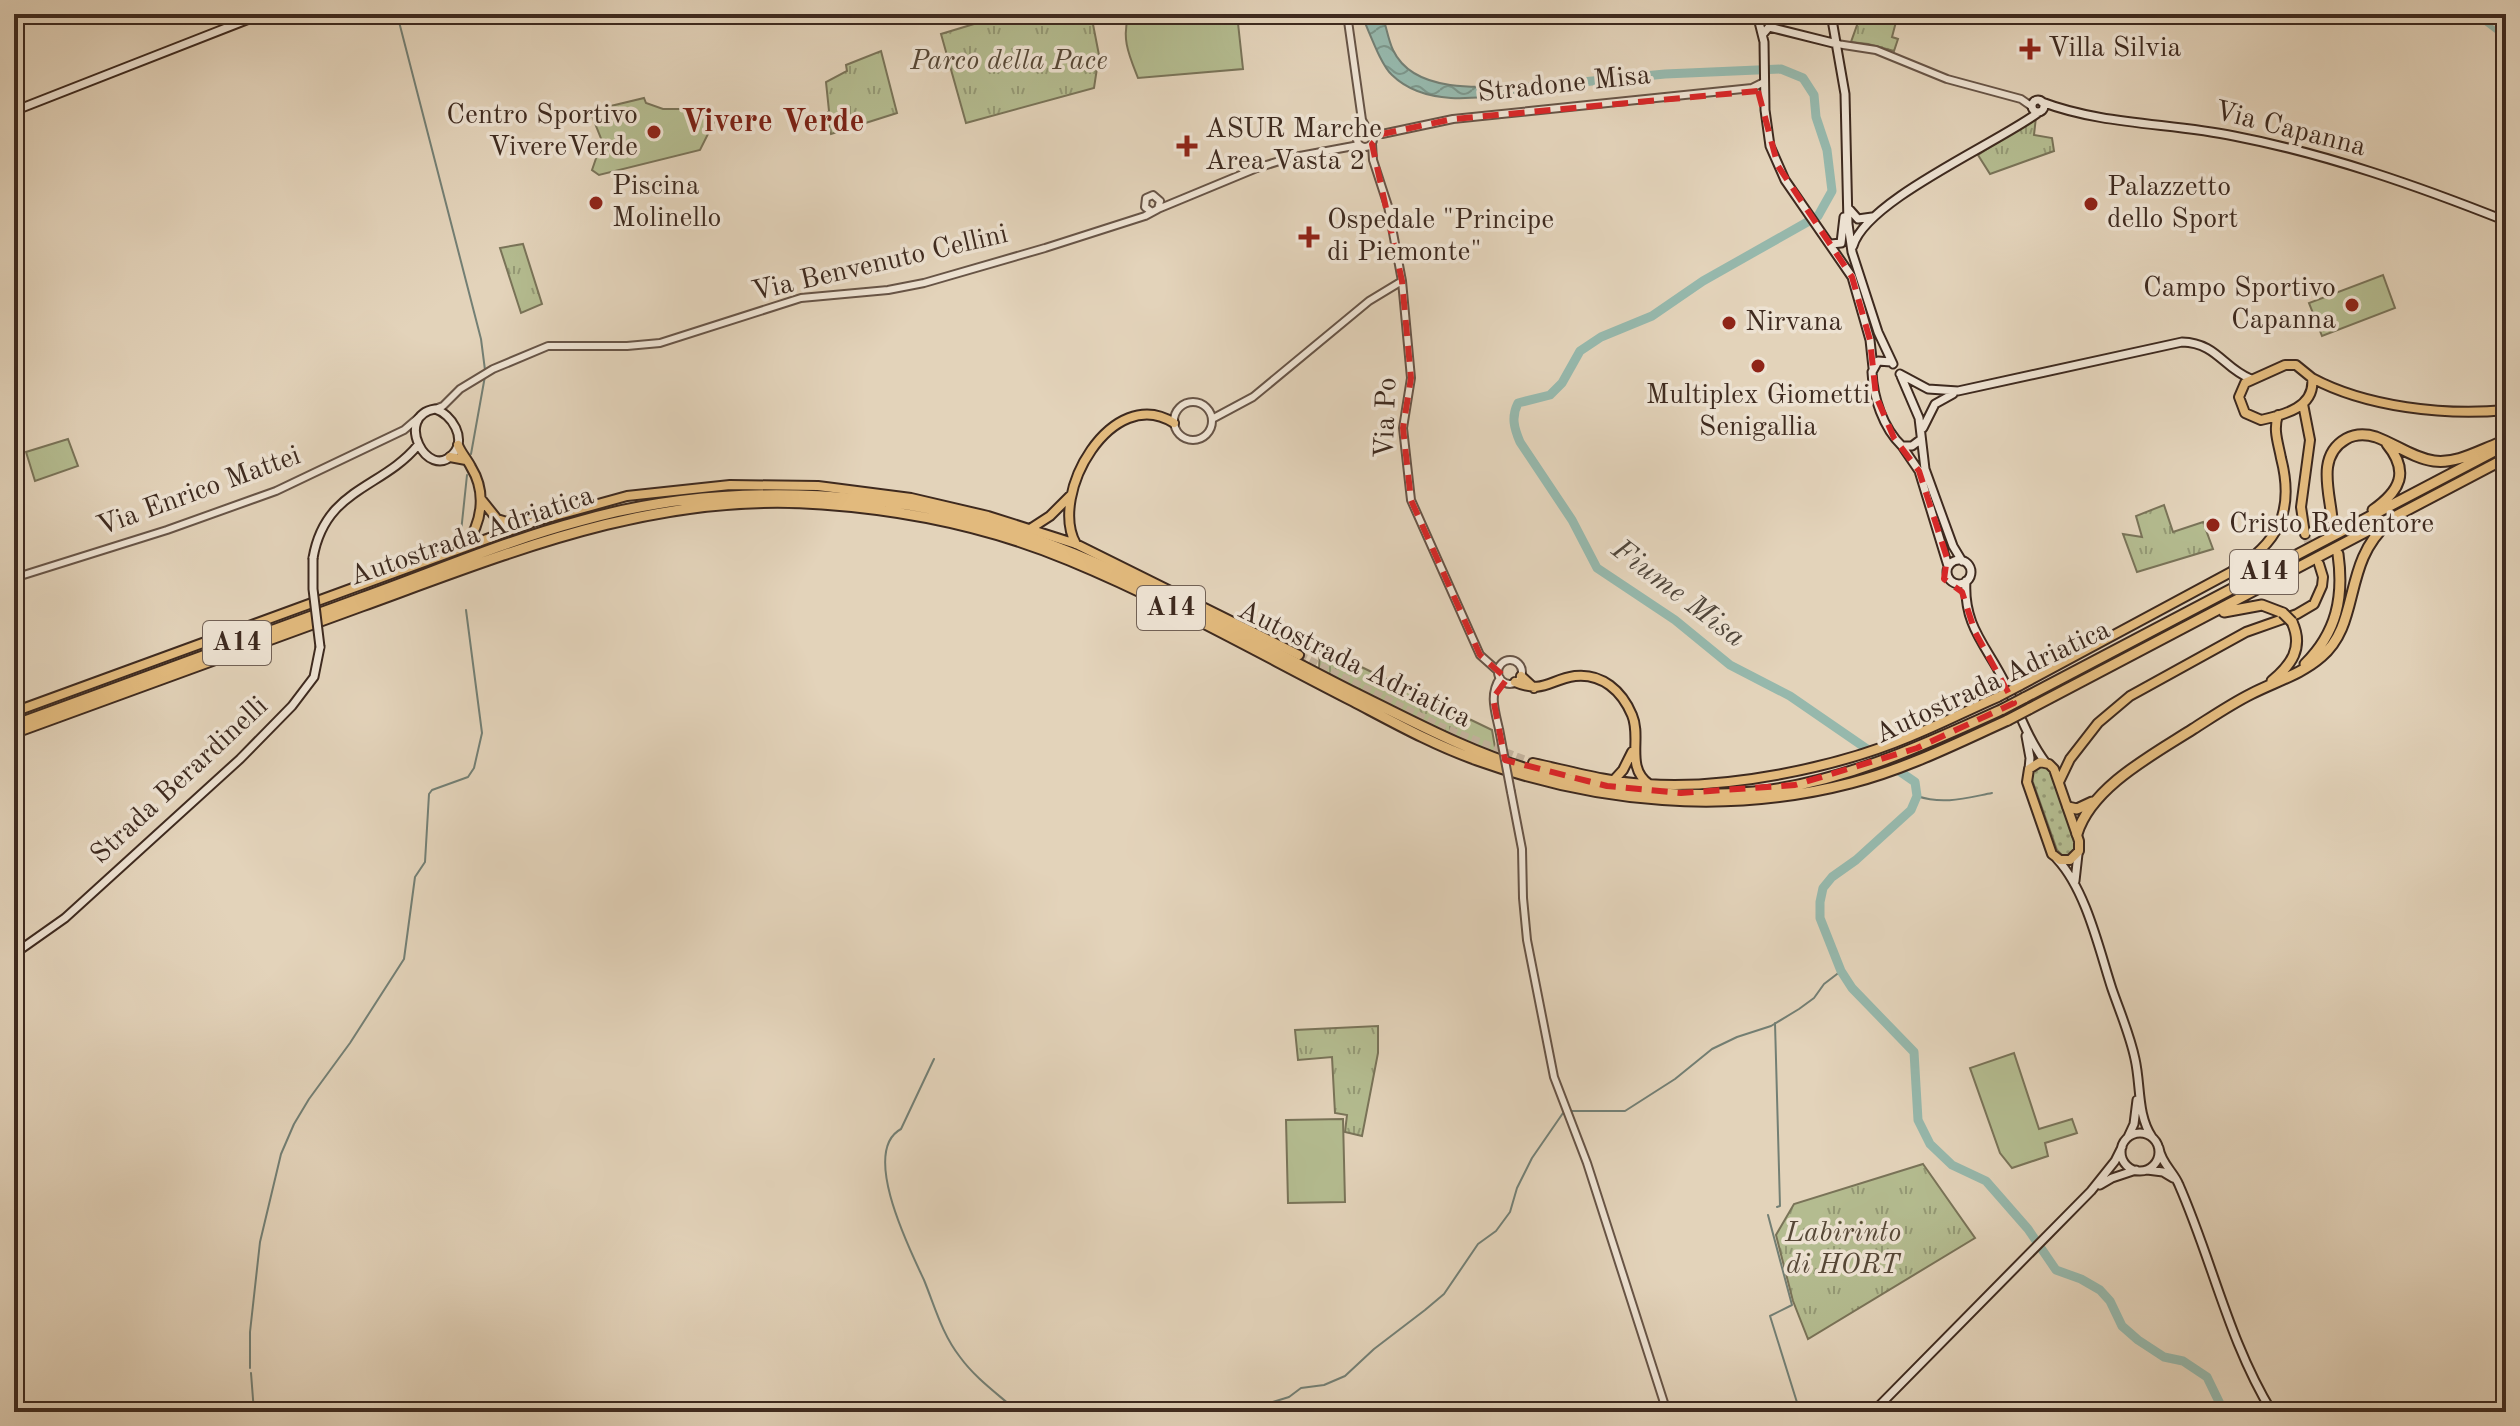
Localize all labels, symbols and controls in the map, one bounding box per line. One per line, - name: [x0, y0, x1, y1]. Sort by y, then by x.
- place label: Villa Silvia: [2048, 35, 2182, 63]
- marker: Villa Silvia: [2019, 38, 2041, 60]
- park label: Parco della Pace: [909, 48, 1108, 76]
- street label: Stradone Misa: [1476, 62, 1652, 108]
- street label: Via Capanna: [2212, 98, 2369, 162]
- place label: Centro Sportivo VivereVerde: [446, 102, 638, 162]
- district label: Vivere Verde: [681, 107, 865, 139]
- place label: ASUR Marche Area Vasta 2: [1205, 116, 1382, 176]
- marker: Centro Sportivo VivereVerde: [645, 123, 663, 141]
- marker: ASUR Marche Area Vasta 2: [1176, 135, 1198, 157]
- place label: Piscina Molinello: [612, 173, 721, 233]
- place label: Palazzetto dello Sport: [2107, 174, 2238, 234]
- marker: Piscina Molinello: [587, 194, 605, 212]
- marker: Palazzetto dello Sport: [2082, 195, 2100, 213]
- place label: Ospedale "Principe di Piemonte": [1327, 207, 1554, 267]
- street label: Via Benvenuto Cellini: [749, 221, 1011, 307]
- marker: Ospedale "Principe di Piemonte": [1298, 226, 1320, 248]
- place label: Campo Sportivo Capanna: [2143, 275, 2336, 335]
- marker: Campo Sportivo Capanna: [2343, 296, 2361, 314]
- place label: Nirvana: [1745, 309, 1842, 337]
- marker: Nirvana: [1720, 314, 1738, 332]
- marker: Multiplex Giometti Senigallia: [1749, 357, 1767, 375]
- street label: Via Po: [1372, 377, 1402, 459]
- place label: Multiplex Giometti Senigallia: [1646, 382, 1870, 442]
- street label: Via Enrico Mattei: [93, 442, 305, 542]
- street label: Autostrada Adriatica: [346, 482, 598, 592]
- place label: Cristo Redentore: [2229, 511, 2434, 539]
- marker: Cristo Redentore: [2204, 516, 2222, 534]
- water label: Fiume Misa: [1605, 534, 1750, 654]
- road number: A14: [2230, 550, 2298, 594]
- road number: A14: [1137, 586, 1205, 630]
- street label: Autostrada Adriatica: [1233, 596, 1475, 734]
- street label: Autostrada Adriatica: [1871, 616, 2115, 750]
- road number: A14: [203, 621, 271, 665]
- street label: Strada Berardinelli: [86, 692, 274, 870]
- park label: Labirinto di HORT: [1784, 1220, 1902, 1280]

